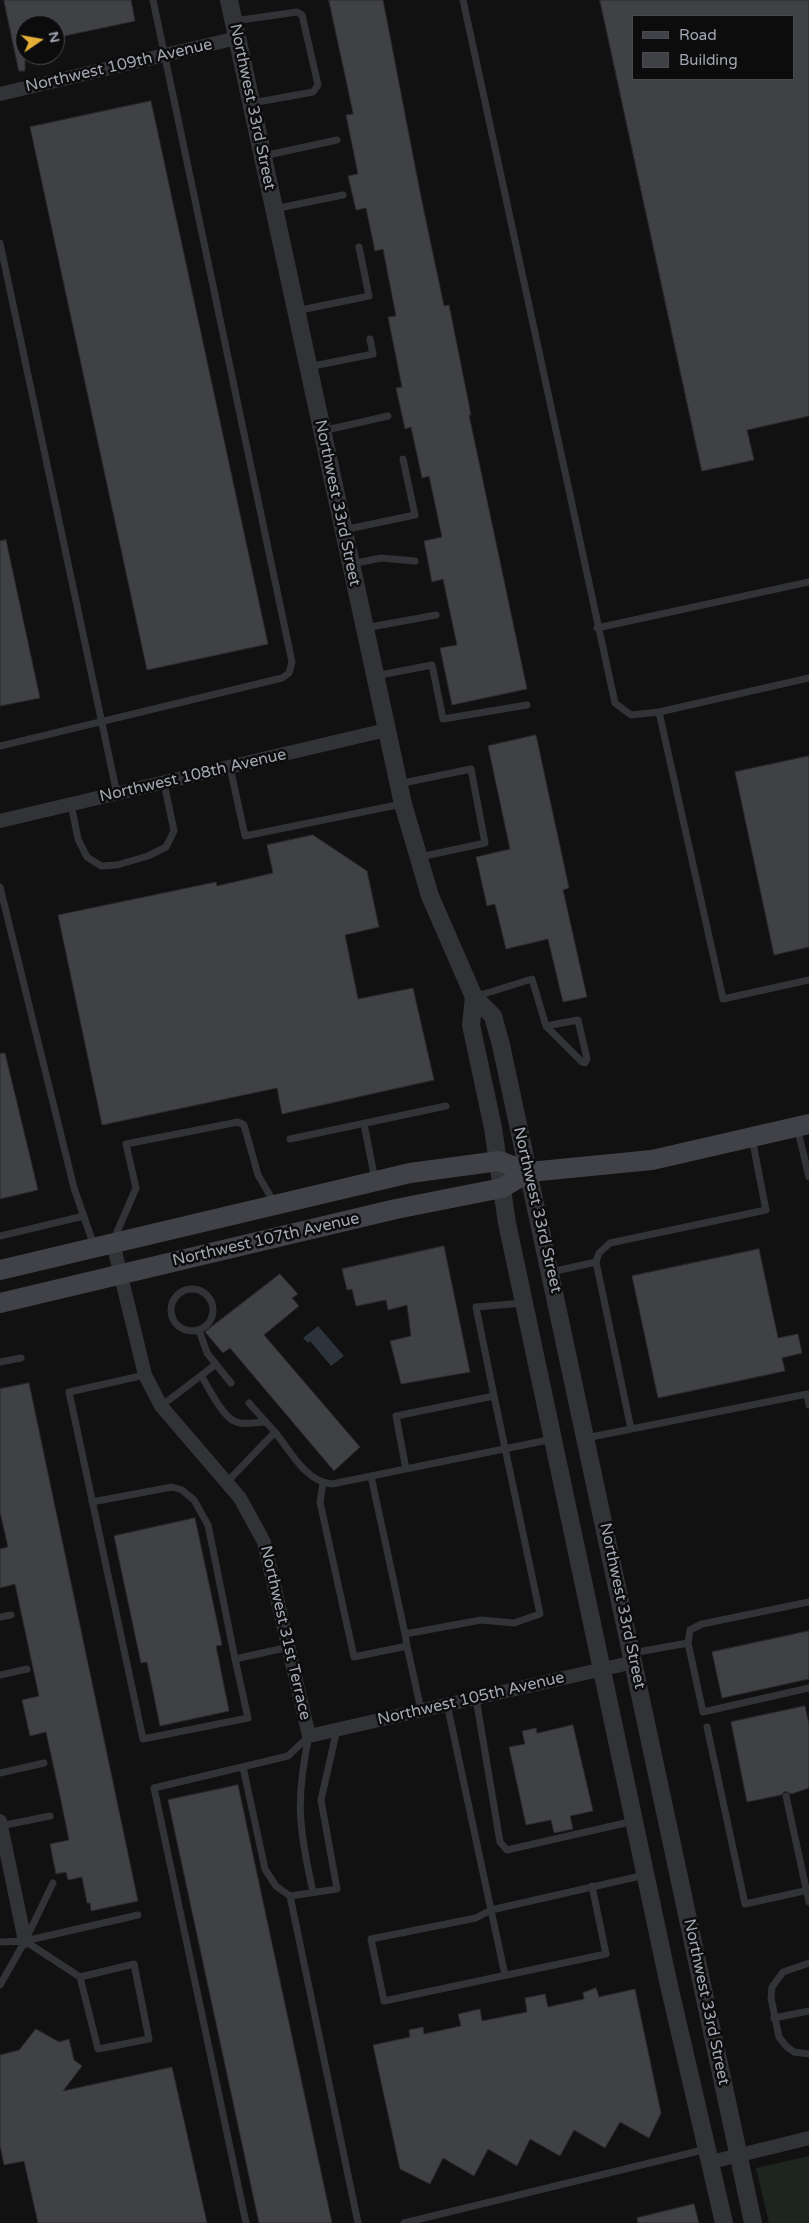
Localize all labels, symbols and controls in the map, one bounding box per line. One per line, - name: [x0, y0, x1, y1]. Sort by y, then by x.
- north arrow: [15, 15, 65, 65]
- legend: [632, 15, 794, 80]
- street label: Northwest 33rd Street: [225, 22, 279, 192]
- text: Road: [679, 26, 717, 44]
- street label: Northwest 109th Avenue: [24, 35, 214, 97]
- text: Building: [679, 51, 738, 69]
- street label: Northwest 33rd Street: [310, 418, 364, 588]
- street label: Northwest 108th Avenue: [98, 745, 288, 807]
- street label: Northwest 33rd Street: [509, 1125, 565, 1295]
- street label: Northwest 107th Avenue: [171, 1209, 361, 1271]
- street label: Northwest 33rd Street: [595, 1521, 649, 1691]
- street label: Northwest 31st Terrace: [256, 1544, 314, 1722]
- street label: Northwest 105th Avenue: [376, 1668, 566, 1730]
- street label: Northwest 33rd Street: [679, 1917, 733, 2087]

